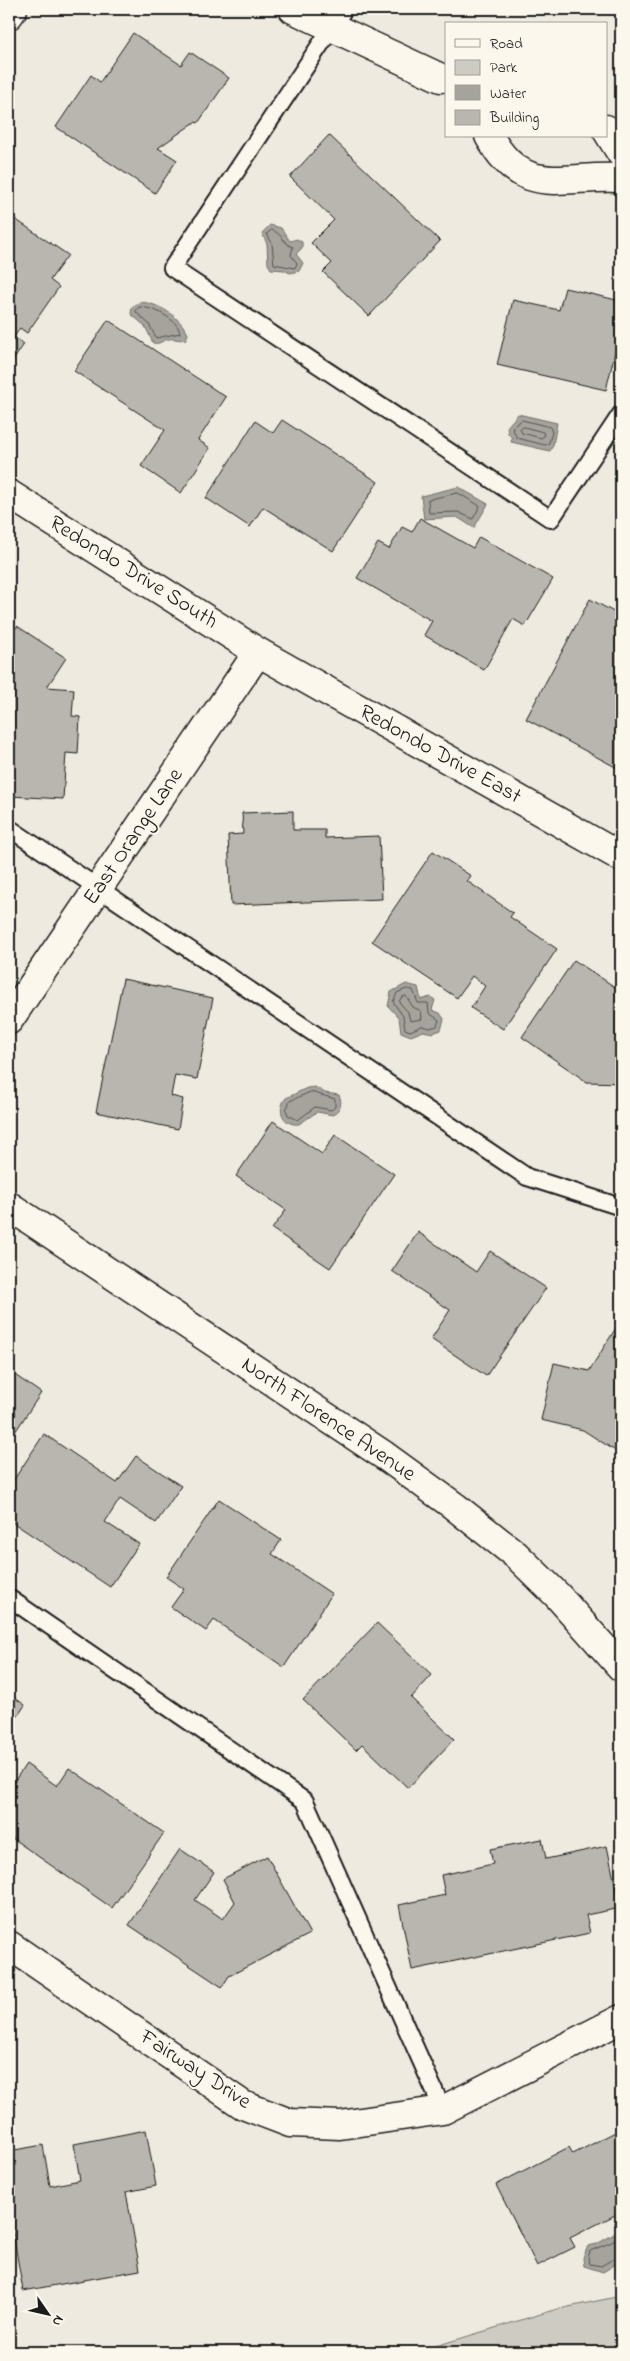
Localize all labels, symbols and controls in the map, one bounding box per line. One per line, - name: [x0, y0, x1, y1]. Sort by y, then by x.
- legend: [445, 22, 608, 138]
- text: Road: [490, 33, 523, 55]
- text: Park: [490, 57, 518, 79]
- text: Water: [490, 83, 526, 105]
- text: Building: [489, 107, 539, 130]
- street label: Redondo Drive South: [43, 508, 223, 638]
- street label: Redondo Drive East: [353, 697, 528, 813]
- street label: East Orange Lane: [76, 762, 193, 913]
- street label: North Florence Avenue: [234, 1350, 422, 1490]
- street label: Fairway Drive: [132, 2021, 257, 2119]
- north arrow: [22, 2288, 72, 2338]
- text: N: [46, 2311, 69, 2330]

